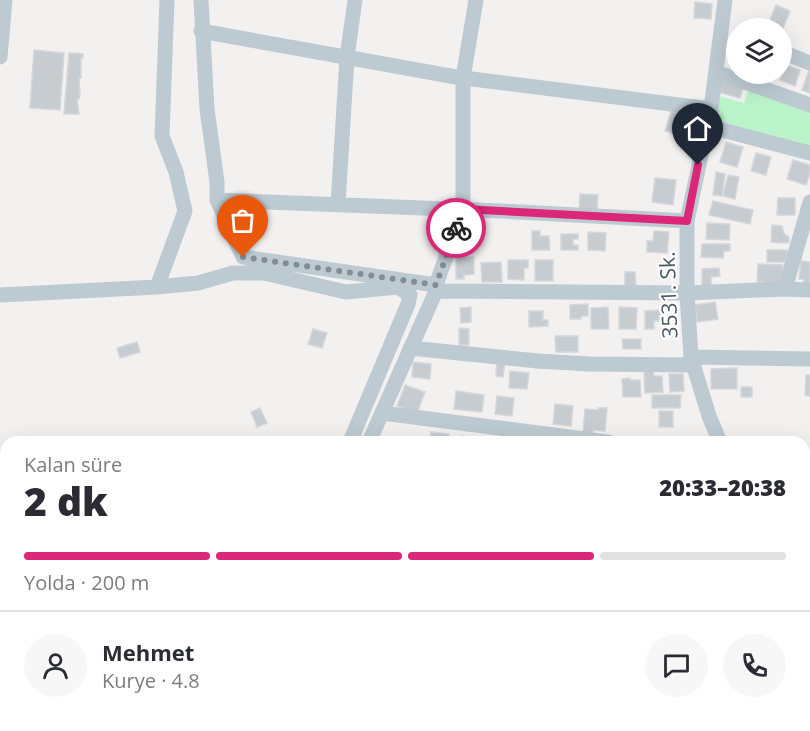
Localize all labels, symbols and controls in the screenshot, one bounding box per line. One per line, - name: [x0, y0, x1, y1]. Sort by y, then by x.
- map controls: [726, 18, 792, 84]
- button: layers: [726, 18, 792, 84]
- pin: [672, 103, 723, 165]
- icon: home: [681, 112, 714, 145]
- pin: [217, 195, 268, 257]
- courier: [426, 198, 486, 258]
- icon: bag: [226, 204, 259, 237]
- icon: bike: [440, 212, 473, 245]
- street label: 3531. Sk.: [652, 251, 684, 339]
- text: Kalan süre: [24, 451, 122, 478]
- text: 20:33–20:38: [659, 472, 786, 502]
- text: 2 dk: [24, 474, 108, 527]
- text: Yolda · 200 m: [24, 569, 149, 596]
- button: person: [24, 634, 87, 697]
- button: chat: [645, 634, 708, 697]
- button: phone: [723, 634, 786, 697]
- text: Mehmet: [102, 637, 194, 667]
- text: Kurye · 4.8: [102, 667, 200, 694]

